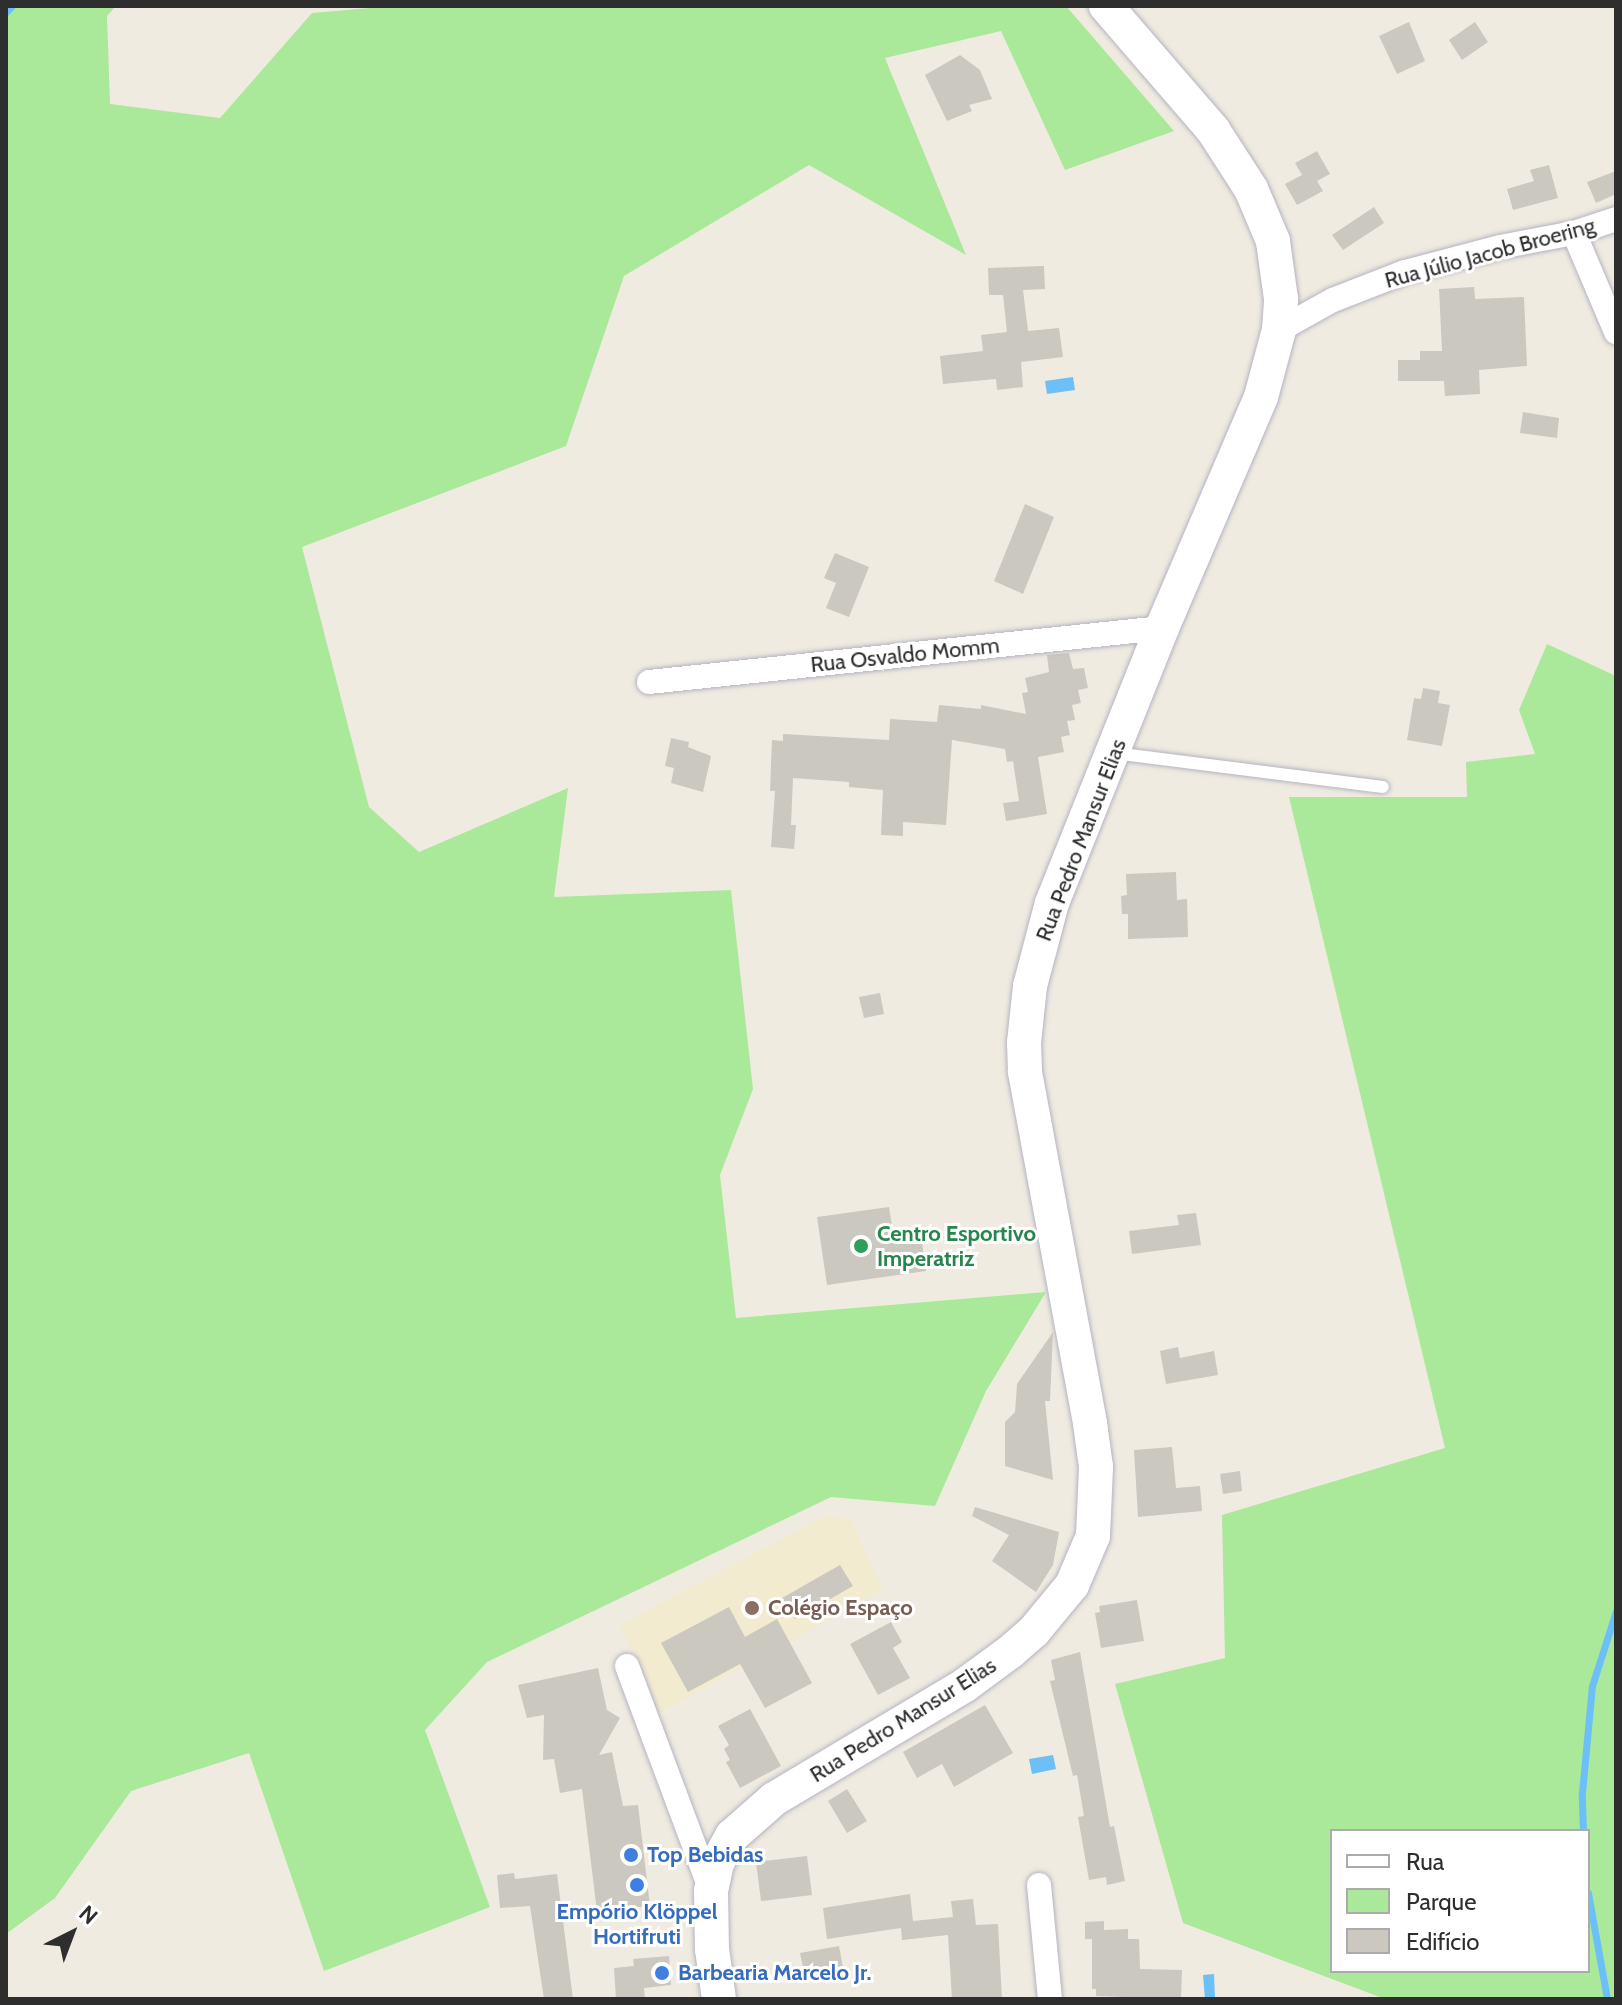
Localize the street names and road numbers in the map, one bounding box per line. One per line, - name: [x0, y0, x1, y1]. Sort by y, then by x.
- street label: Rua Júlio Jacob Broering: [1382, 212, 1598, 294]
- street label: Rua Osvaldo Momm: [809, 632, 1001, 678]
- street label: Rua Pedro Mansur Elias: [1030, 735, 1132, 945]
- street label: Rua Pedro Mansur Elias: [805, 1652, 1001, 1788]

